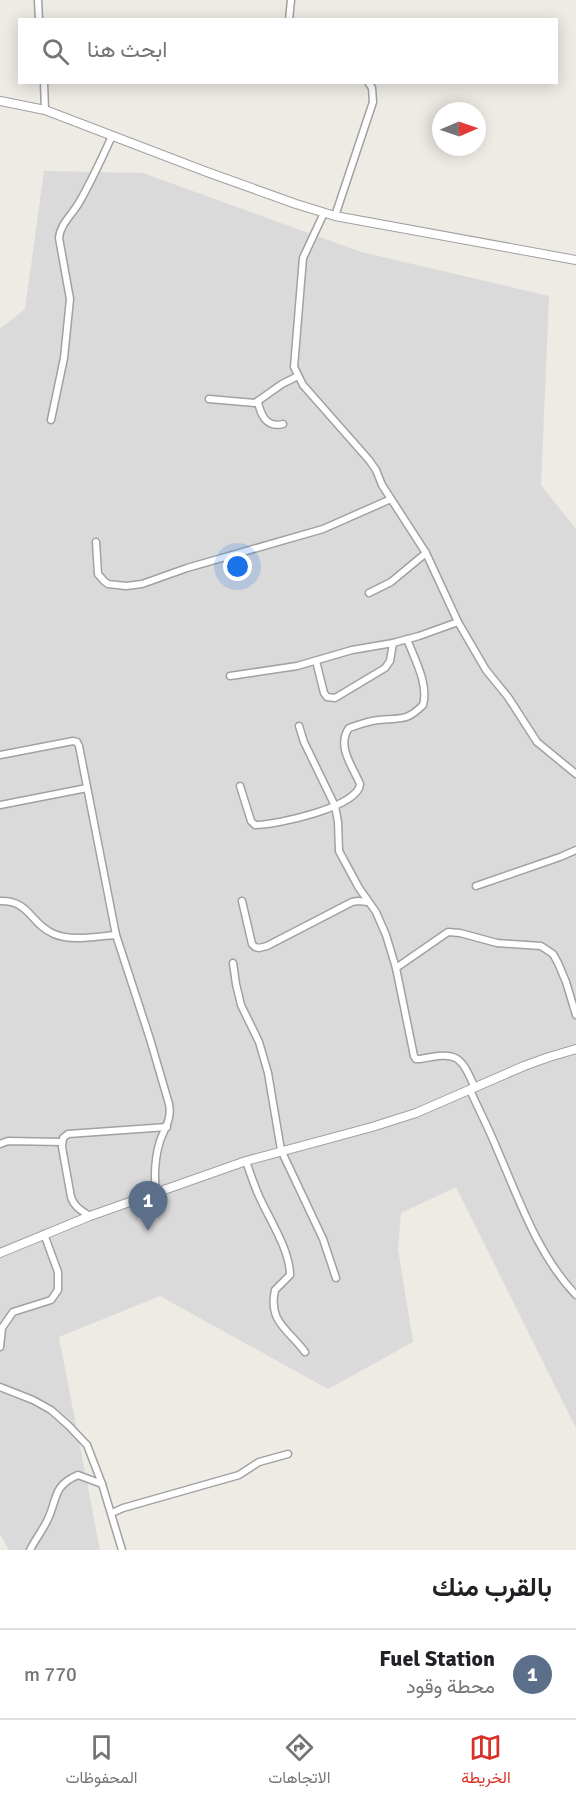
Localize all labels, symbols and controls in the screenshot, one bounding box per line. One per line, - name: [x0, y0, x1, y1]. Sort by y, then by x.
- search box: [18, 18, 558, 84]
- icon: search: [39, 35, 72, 68]
- text: ابحث هنا: [87, 36, 167, 63]
- north arrow: [432, 102, 486, 156]
- your location: [223, 552, 252, 581]
- pin: 1: [128, 1182, 168, 1231]
- text: بالقرب منك: [432, 1572, 552, 1604]
- text: Fuel Station: [379, 1645, 495, 1672]
- text: 770 m: [24, 1662, 77, 1687]
- text: 1: [527, 1662, 538, 1687]
- text: محطة وقود: [406, 1674, 495, 1699]
- tab: المحفوظات: [65, 1731, 138, 1792]
- tab: الاتجاهات: [268, 1731, 330, 1792]
- tab: الخريطة: [461, 1731, 511, 1792]

